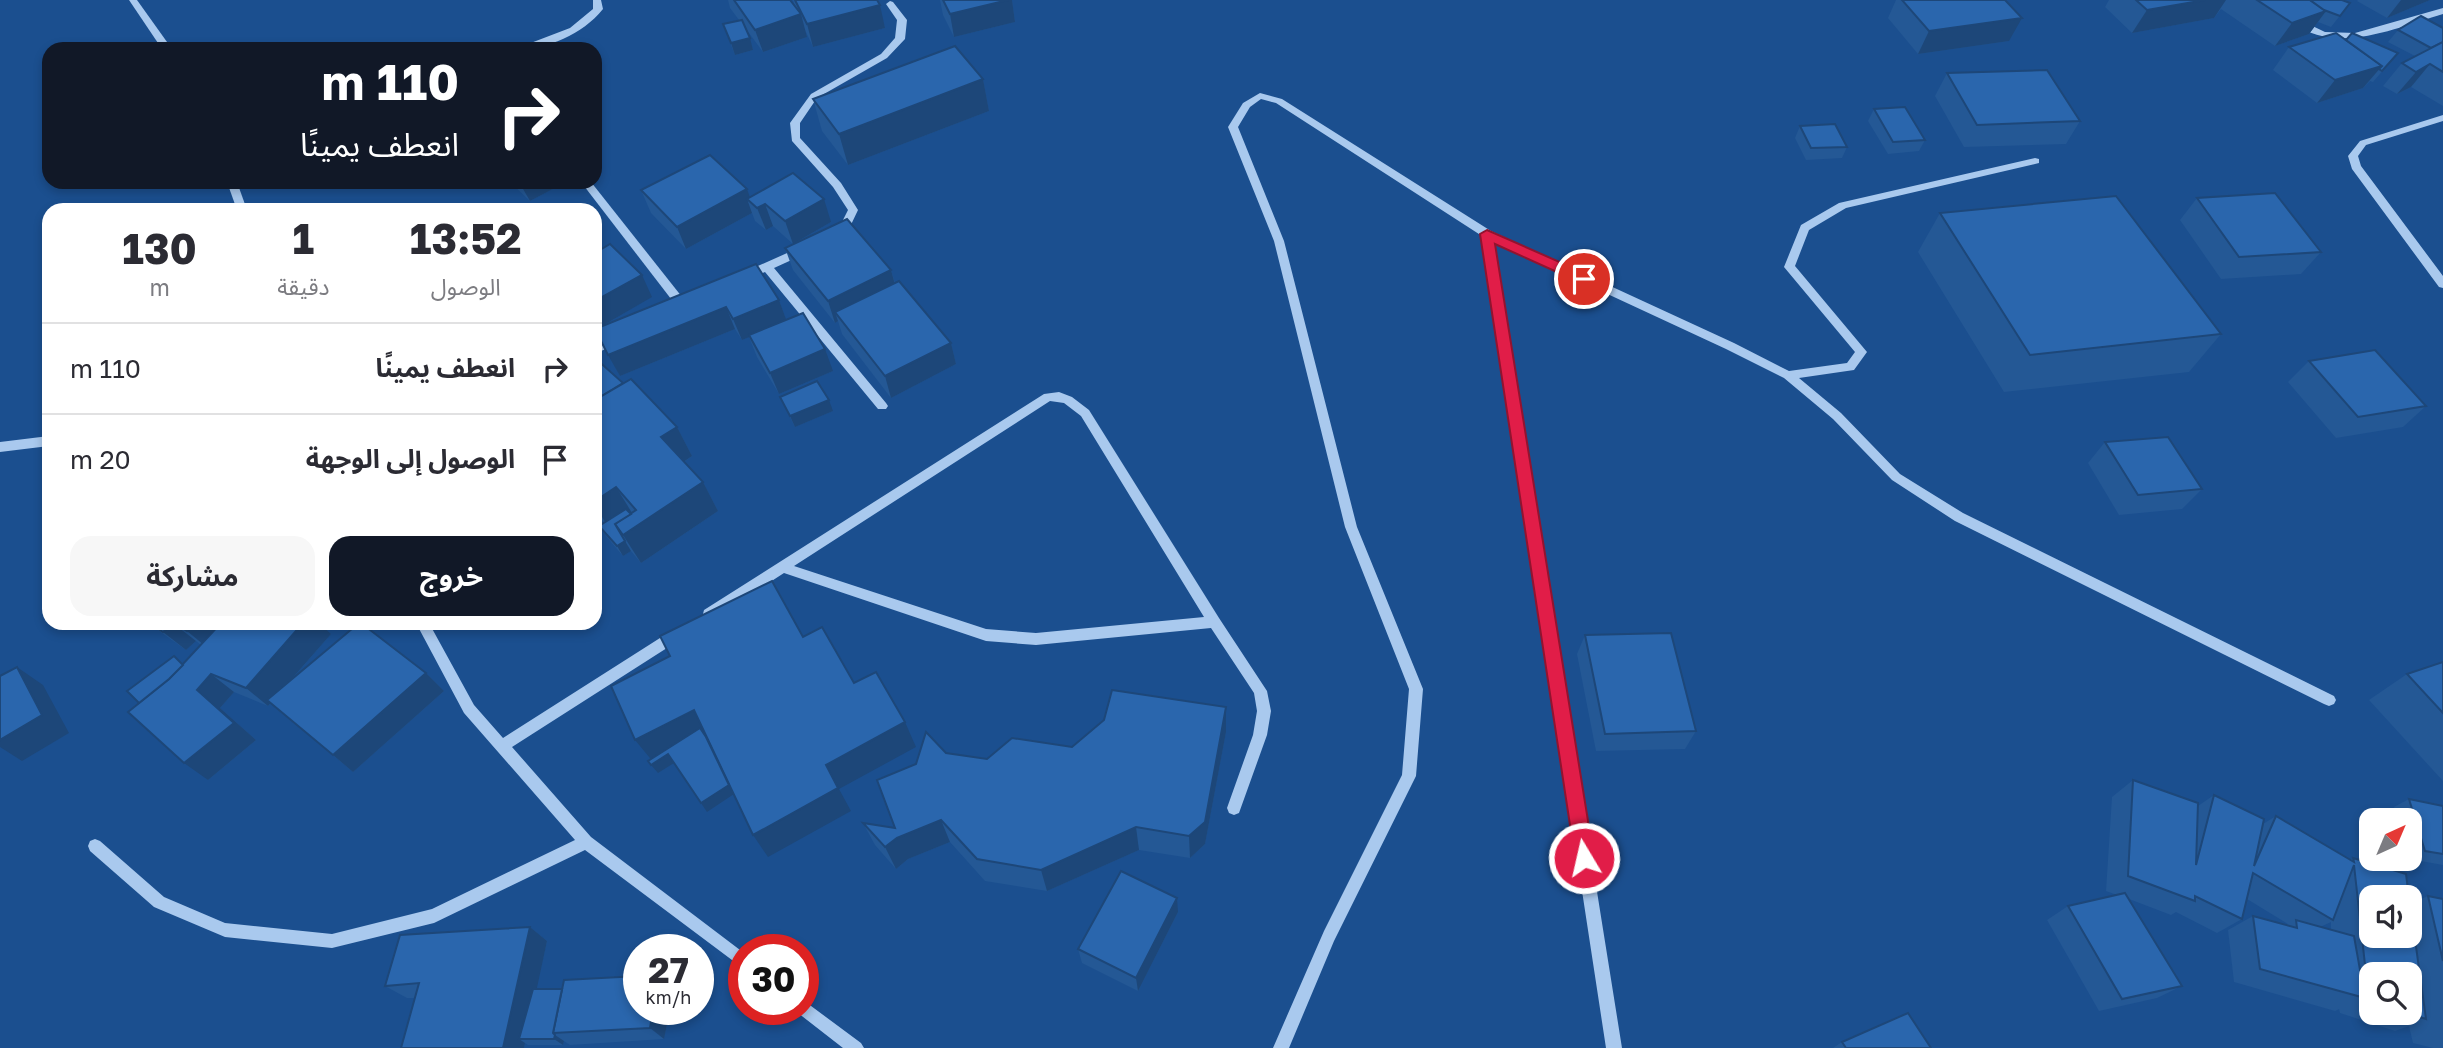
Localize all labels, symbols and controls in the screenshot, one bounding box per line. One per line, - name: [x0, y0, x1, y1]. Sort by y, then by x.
- text: 110 m: [322, 52, 459, 111]
- icon: right: [483, 70, 574, 161]
- text: انعطف يمينًا: [300, 125, 459, 163]
- text: 1: [293, 213, 314, 263]
- text: 13:52: [410, 213, 522, 263]
- text: 130: [122, 223, 197, 273]
- pin: [1554, 249, 1614, 309]
- icon: arrive: [1565, 260, 1603, 298]
- text: دقيقة: [277, 272, 330, 300]
- text: الوصول: [431, 272, 501, 300]
- text: m: [149, 273, 170, 301]
- icon: right: [536, 350, 574, 388]
- text: انعطف يمينًا: [376, 352, 515, 383]
- text: 110 m: [70, 353, 141, 384]
- icon: arrive: [536, 441, 574, 479]
- text: الوصول إلى الوجهة: [306, 443, 515, 474]
- text: 20 m: [70, 444, 131, 475]
- button: مشاركة: [70, 536, 315, 616]
- button: خروج: [329, 536, 574, 616]
- north arrow: [2359, 808, 2422, 872]
- map controls: [2359, 808, 2422, 1025]
- position arrow: [1547, 821, 1621, 895]
- button: sound: [2359, 885, 2422, 948]
- speed limit sign: 30: [728, 934, 819, 1025]
- text: 27: [648, 949, 689, 991]
- button: search: [2359, 962, 2422, 1025]
- text: km/h: [646, 986, 691, 1008]

